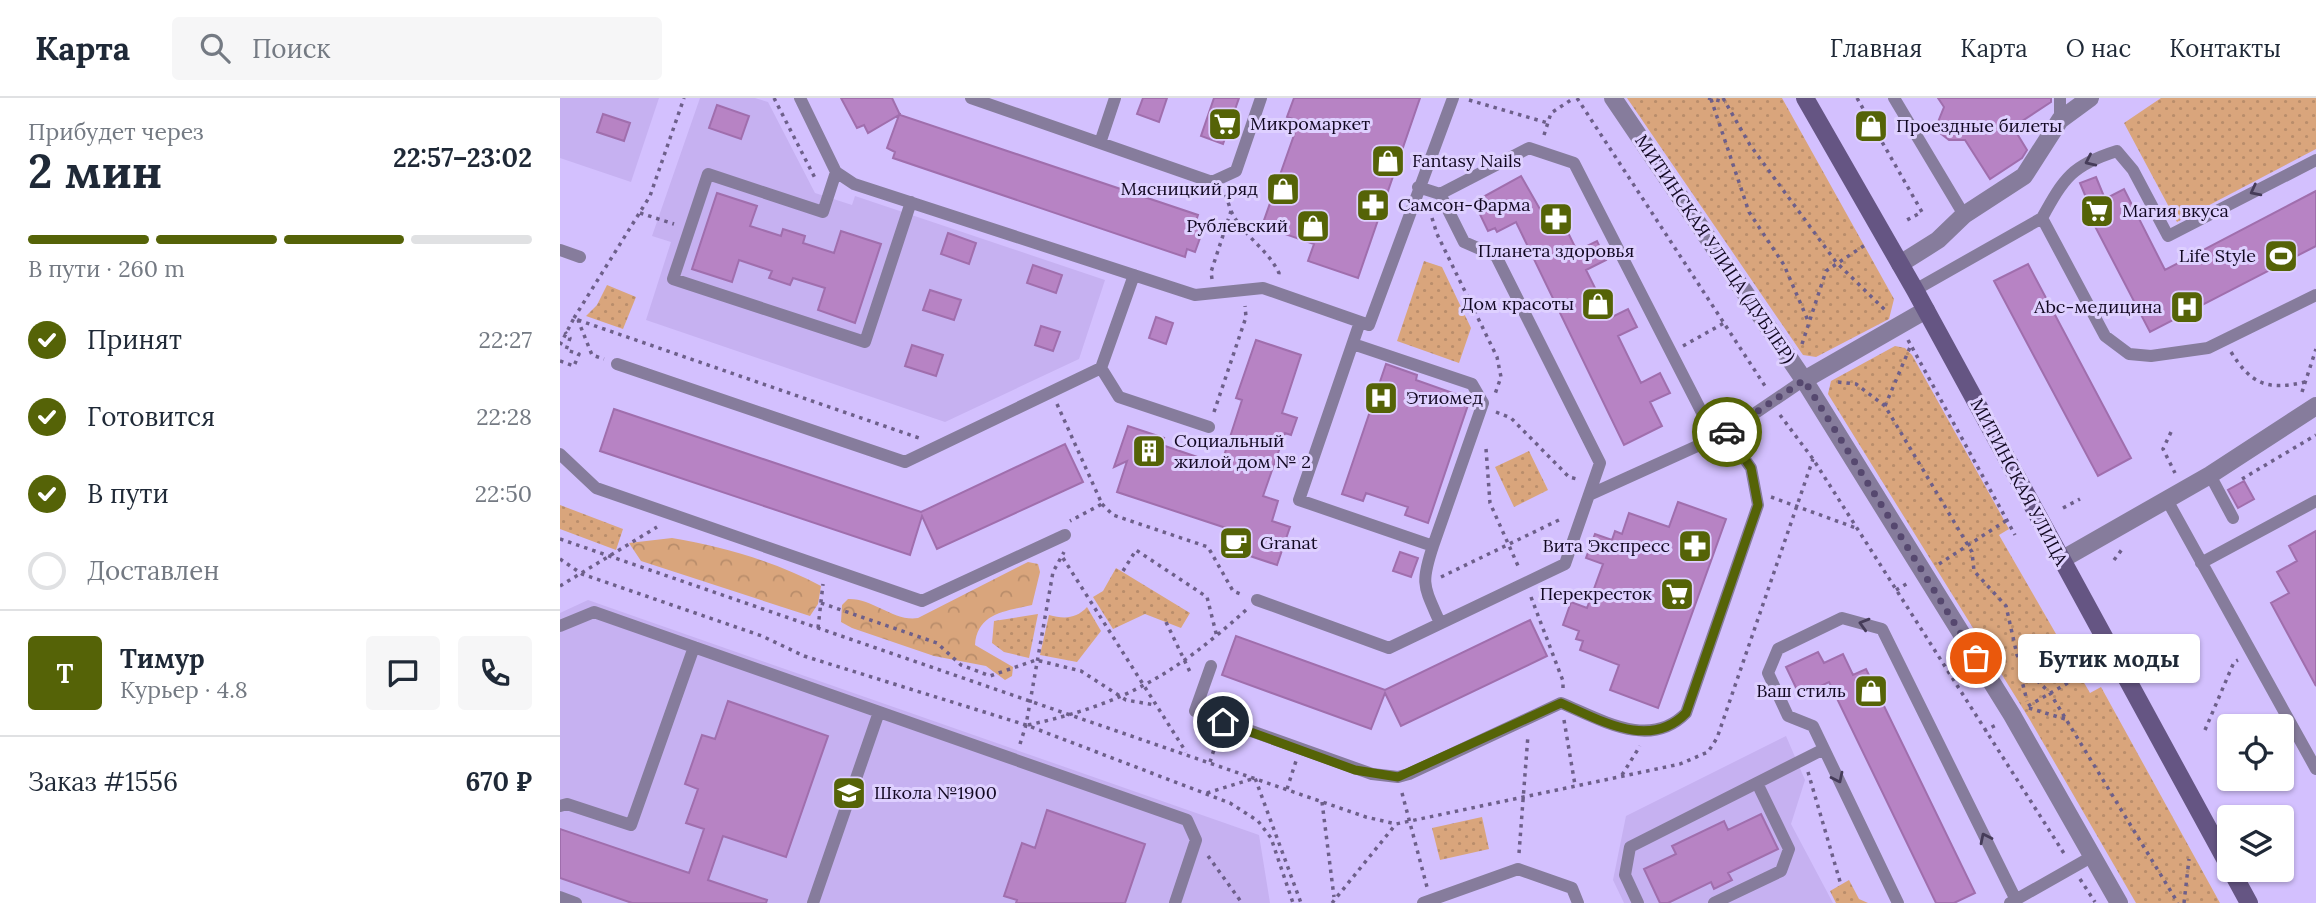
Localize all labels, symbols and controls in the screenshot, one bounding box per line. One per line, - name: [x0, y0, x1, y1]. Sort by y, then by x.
- search box: [172, 17, 662, 80]
- text: Карта: [35, 27, 130, 69]
- icon: search: [196, 29, 234, 67]
- text: Поиск: [252, 32, 331, 65]
- text: Главная: [1830, 33, 1922, 64]
- text: Карта: [1960, 33, 2028, 64]
- text: О нас: [2066, 33, 2131, 64]
- text: Контакты: [2169, 33, 2281, 64]
- supermarket icon: Микромаркет: [1206, 105, 1244, 143]
- shop icon: Проездные билеты: [1852, 107, 1890, 145]
- place label: Микромаркет: [1250, 112, 1370, 135]
- place label: Проездные билеты: [1896, 114, 2062, 137]
- text: Прибудет через: [28, 117, 204, 146]
- street label: МИТИНСКАЯ УЛИЦА (ДУБЛЕР): [1630, 130, 1801, 367]
- text: 22:57–23:02: [393, 141, 532, 174]
- text: 2 мин: [28, 142, 162, 201]
- shop icon: Fantasy Nails: [1369, 142, 1407, 180]
- place label: Fantasy Nails: [1412, 149, 1521, 172]
- one-way arrow: [2085, 153, 2097, 167]
- shop icon: Мясницкий ряд: [1264, 170, 1302, 208]
- place label: Мясницкий ряд: [1120, 177, 1258, 200]
- one-way arrow: [2250, 183, 2262, 196]
- pharmacy icon: Самсон-Фарма: [1354, 186, 1392, 224]
- supermarket icon: Магия вкуса: [2078, 192, 2116, 230]
- place label: Самсон-Фарма: [1398, 193, 1531, 216]
- place label: Магия вкуса: [2122, 199, 2229, 222]
- pharmacy icon: Планета здоровья: [1537, 200, 1575, 238]
- shop icon: Рублевский: [1294, 207, 1332, 245]
- place label: Рублевский: [1186, 214, 1288, 237]
- sports icon: Life Style: [2262, 237, 2300, 275]
- place label: Планета здоровья: [1478, 239, 1634, 262]
- place label: Life Style: [2179, 244, 2256, 267]
- text: В пути · 260 m: [28, 254, 185, 283]
- shop icon: Дом красоты: [1579, 285, 1617, 323]
- hospital icon: Abc-медицина: [2168, 288, 2206, 326]
- place label: Дом красоты: [1461, 292, 1574, 315]
- place label: Abc-медицина: [2033, 295, 2162, 318]
- icon: check: [28, 321, 66, 359]
- text: Принят: [87, 323, 182, 356]
- text: 22:27: [479, 325, 532, 354]
- hospital icon: Этиомед: [1362, 379, 1400, 417]
- place label: Этиомед: [1406, 386, 1483, 409]
- street label: МИТИНСКАЯ УЛИЦА: [1966, 394, 2074, 570]
- courier: [1692, 397, 1762, 467]
- icon: check: [28, 398, 66, 436]
- text: Готовится: [87, 400, 215, 433]
- text: 22:28: [476, 402, 532, 431]
- icon: car: [1708, 413, 1746, 451]
- place label: Социальный жилой дом № 2: [1174, 429, 1311, 473]
- building icon: Социальный жилой дом № 2: [1130, 432, 1168, 470]
- icon: check: [28, 475, 66, 513]
- text: В пути: [87, 477, 169, 510]
- text: 22:50: [475, 479, 532, 508]
- cafe icon: Granat: [1217, 524, 1255, 562]
- pharmacy icon: Вита Экспресс: [1676, 527, 1714, 565]
- place label: Granat: [1260, 531, 1318, 554]
- place label: Вита Экспресс: [1542, 534, 1670, 557]
- text: Доставлен: [87, 554, 220, 587]
- supermarket icon: Перекресток: [1658, 575, 1696, 613]
- place label: Перекресток: [1540, 582, 1652, 605]
- one-way arrow: [1858, 618, 1870, 633]
- pin: [1946, 628, 2006, 688]
- callout: Бутик моды: [2018, 634, 2200, 682]
- button: chat: [366, 636, 440, 710]
- button: phone: [458, 636, 532, 710]
- icon: bag: [1957, 639, 1995, 677]
- text: Тимур: [120, 642, 205, 675]
- text: Бутик моды: [2038, 644, 2180, 673]
- text: Т: [57, 657, 73, 690]
- shop icon: Ваш стиль: [1852, 672, 1890, 710]
- text: Курьер · 4.8: [120, 675, 248, 704]
- place label: Ваш стиль: [1756, 679, 1846, 702]
- pin: [1193, 692, 1253, 752]
- icon: home: [1204, 703, 1242, 741]
- map controls: [2217, 714, 2294, 882]
- button: locate: [2217, 714, 2294, 791]
- text: Заказ #1556: [28, 765, 178, 798]
- text: 670 ₽: [465, 765, 532, 798]
- one-way arrow: [1830, 771, 1844, 783]
- school or university icon: Школа №1900: [830, 774, 868, 812]
- place label: Школа №1900: [874, 781, 997, 804]
- button: layers: [2217, 805, 2294, 882]
- one-way arrow: [1980, 833, 1994, 845]

